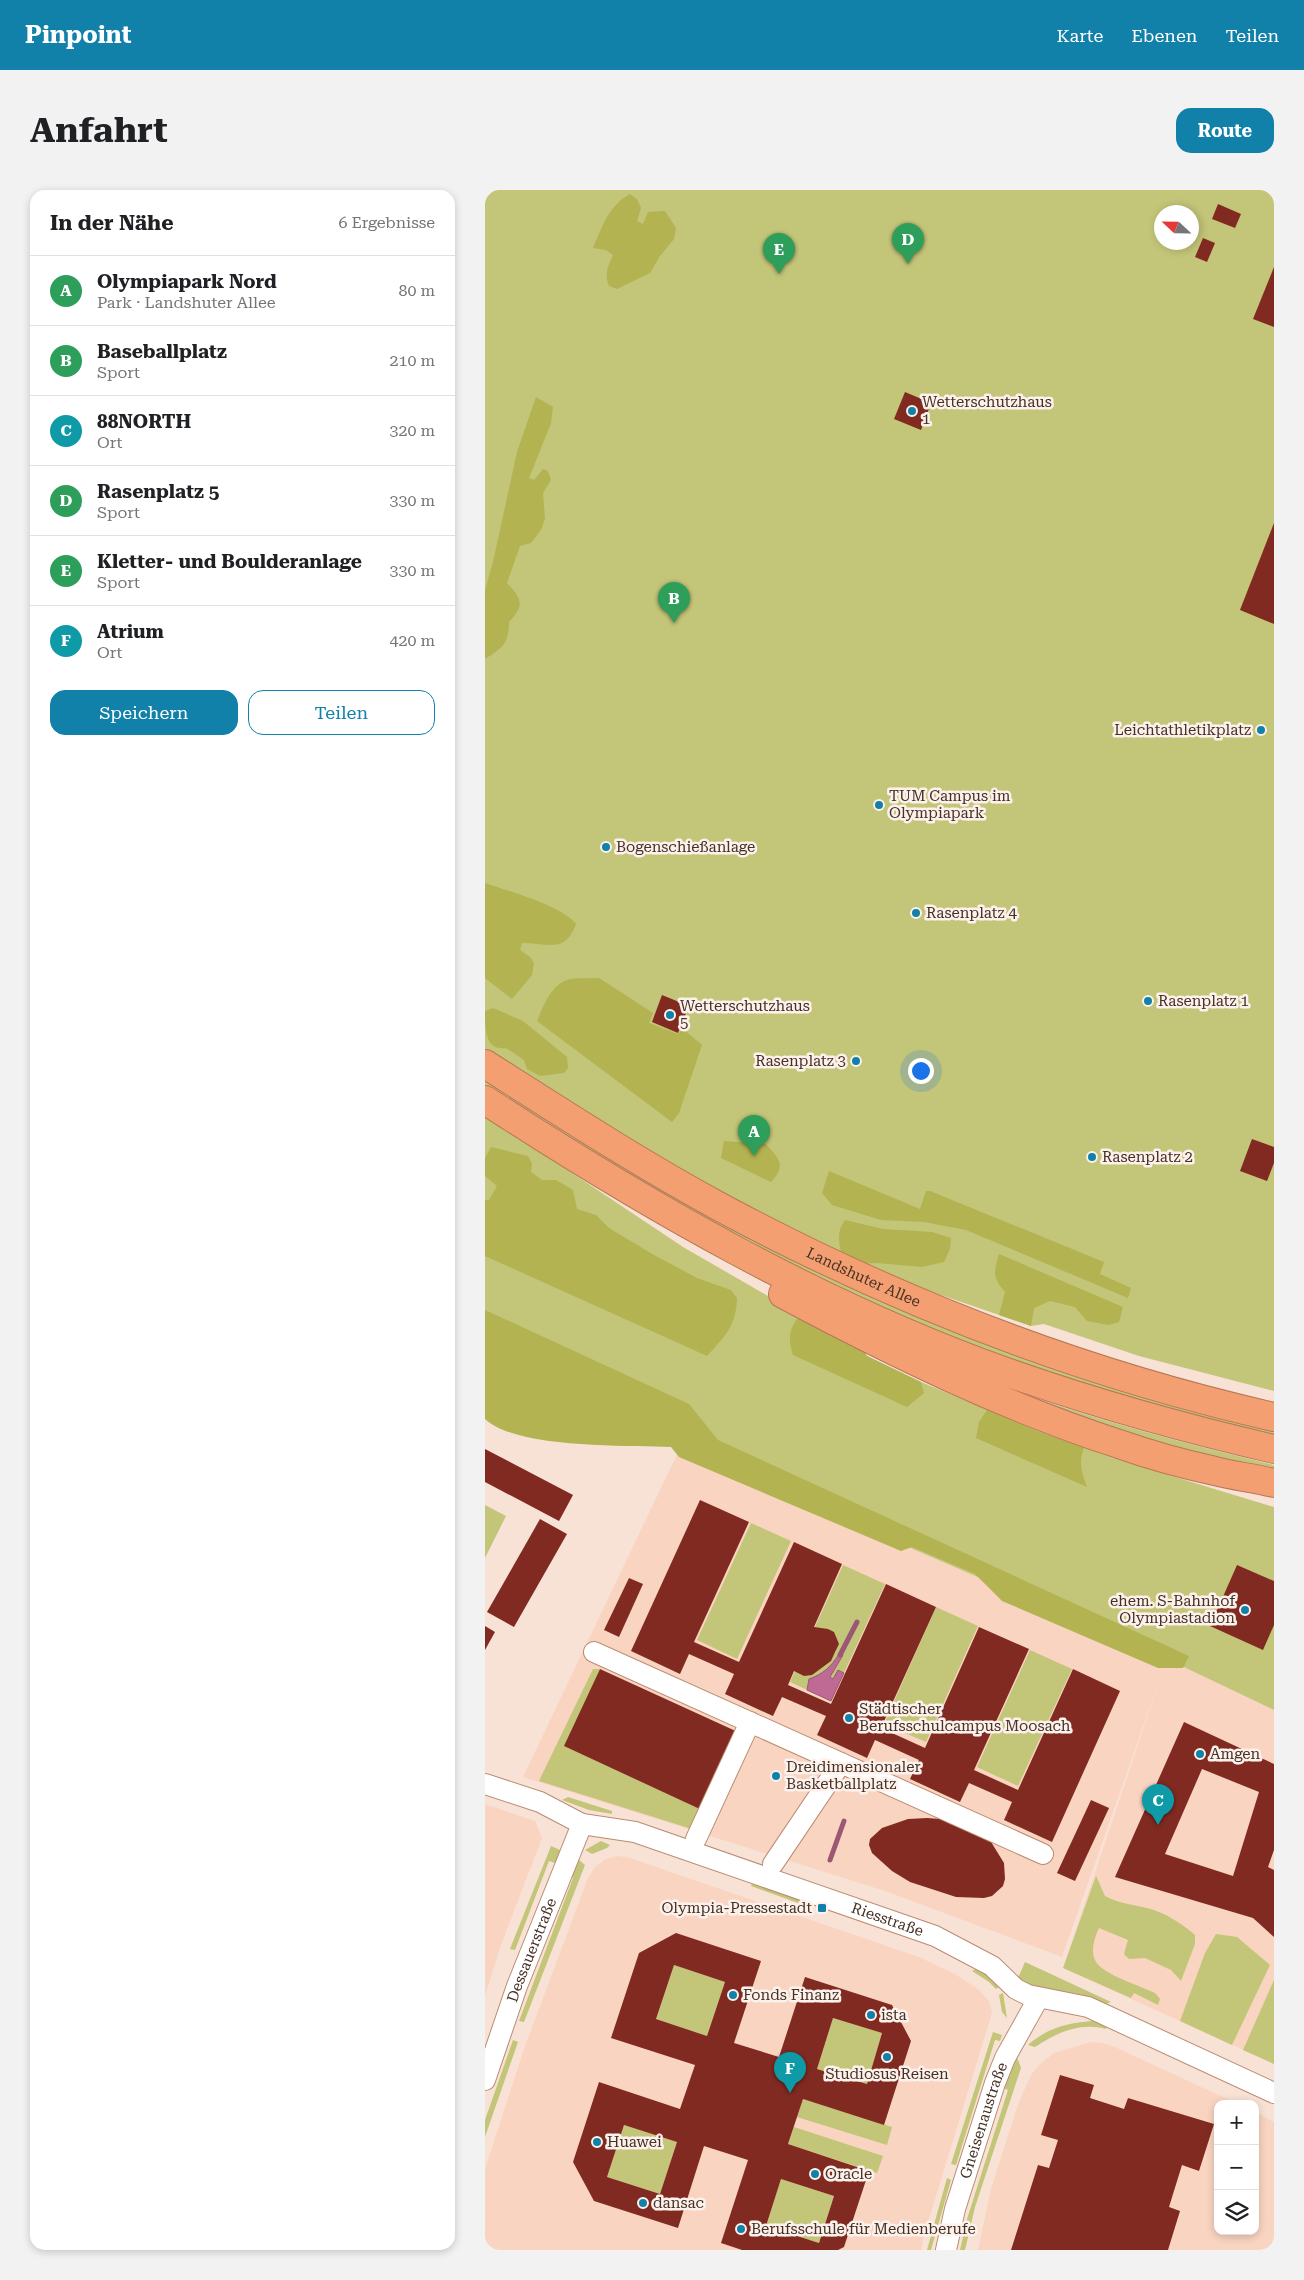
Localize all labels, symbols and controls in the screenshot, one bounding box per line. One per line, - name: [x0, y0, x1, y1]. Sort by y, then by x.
- text: Pinpoint: [25, 21, 131, 49]
- text: Karte: [1057, 25, 1103, 46]
- text: Ebenen: [1131, 25, 1197, 46]
- text: Teilen: [1225, 25, 1279, 46]
- button: Route: [1176, 108, 1274, 153]
- text: Anfahrt: [30, 110, 168, 151]
- north arrow: [1154, 205, 1199, 250]
- text: In der Nähe: [50, 211, 173, 235]
- text: 6 Ergebnisse: [338, 213, 435, 232]
- pin: D: [892, 223, 924, 264]
- pin: E: [763, 233, 795, 274]
- text: Olympiapark Nord: [97, 270, 277, 293]
- text: A: [60, 281, 72, 300]
- text: 80 m: [398, 281, 435, 300]
- text: Park · Landshuter Allee: [97, 293, 276, 312]
- text: Baseballplatz: [97, 340, 227, 363]
- text: B: [60, 351, 72, 370]
- text: 210 m: [389, 351, 435, 370]
- text: Sport: [97, 363, 140, 382]
- place label: Wetterschutzhaus 1: [922, 393, 1052, 428]
- marker: Wetterschutzhaus 1: [906, 405, 918, 417]
- text: 88NORTH: [97, 410, 191, 433]
- text: C: [60, 421, 72, 440]
- text: 320 m: [389, 421, 435, 440]
- text: Ort: [97, 433, 123, 452]
- text: Rasenplatz 5: [97, 480, 219, 503]
- text: D: [60, 491, 72, 510]
- text: 330 m: [389, 491, 435, 510]
- text: Sport: [97, 503, 140, 522]
- text: Kletter- und Boulderanlage: [97, 550, 362, 573]
- text: E: [61, 561, 71, 580]
- text: 330 m: [389, 561, 435, 580]
- text: Sport: [97, 573, 140, 592]
- pin: B: [658, 582, 690, 623]
- text: Atrium: [97, 620, 164, 643]
- text: F: [61, 631, 71, 650]
- text: 420 m: [389, 631, 435, 650]
- text: Ort: [97, 643, 123, 662]
- button: Speichern: [50, 690, 238, 735]
- button: Teilen: [248, 690, 435, 735]
- place label: Leichtathletikplatz: [1114, 721, 1251, 739]
- marker: Leichtathletikplatz: [1255, 724, 1267, 736]
- place label: TUM Campus im Olympiapark: [889, 787, 1011, 822]
- marker: TUM Campus im Olympiapark: [873, 799, 885, 811]
- place label: Bogenschießanlage: [616, 838, 755, 856]
- marker: Bogenschießanlage: [600, 841, 612, 853]
- place label: Rasenplatz 4: [926, 904, 1017, 922]
- marker: Rasenplatz 4: [910, 907, 922, 919]
- place label: Rasenplatz 1: [1158, 992, 1249, 1010]
- marker: Rasenplatz 1: [1142, 995, 1154, 1007]
- place label: Wetterschutzhaus 5: [680, 997, 810, 1032]
- marker: Wetterschutzhaus 5: [664, 1009, 676, 1021]
- place label: Rasenplatz 3: [755, 1052, 846, 1070]
- marker: Rasenplatz 3: [850, 1055, 862, 1067]
- your location: [908, 1058, 934, 1084]
- pin: A: [738, 1115, 770, 1156]
- place label: Rasenplatz 2: [1102, 1148, 1193, 1166]
- marker: Rasenplatz 2: [1086, 1151, 1098, 1163]
- street label: Landshuter Allee: [804, 1244, 923, 1311]
- place label: ehem. S-Bahnhof Olympiastadion: [1110, 1592, 1236, 1627]
- marker: ehem. S-Bahnhof Olympiastadion: [1239, 1604, 1251, 1616]
- place label: Städtischer Berufsschulcampus Moosach: [859, 1700, 1071, 1735]
- marker: Städtischer Berufsschulcampus Moosach: [843, 1712, 855, 1724]
- place label: Amgen: [1210, 1745, 1261, 1763]
- marker: Amgen: [1194, 1748, 1206, 1760]
- place label: Dreidimensionaler Basketballplatz: [786, 1758, 921, 1793]
- marker: Dreidimensionaler Basketballplatz: [770, 1770, 782, 1782]
- pin: C: [1142, 1784, 1174, 1825]
- street label: Dessauerstraße: [503, 1895, 560, 2005]
- place label: Olympia-Pressestadt: [661, 1899, 812, 1917]
- street label: Riesstraße: [849, 1899, 926, 1940]
- marker: Olympia-Pressestadt: [816, 1902, 828, 1914]
- place label: Fonds Finanz: [743, 1986, 839, 2004]
- marker: Fonds Finanz: [727, 1989, 739, 2001]
- place label: ista: [881, 2006, 907, 2024]
- marker: ista: [865, 2009, 877, 2021]
- marker: Studiosus Reisen: [881, 2051, 893, 2063]
- pin: F: [774, 2052, 806, 2093]
- street label: Gneisenaustraße: [956, 2060, 1011, 2181]
- place label: Studiosus Reisen: [825, 2065, 949, 2083]
- map controls: [1214, 2100, 1259, 2235]
- button: +: [1214, 2100, 1259, 2145]
- place label: Huawei: [607, 2133, 662, 2151]
- marker: Huawei: [591, 2136, 603, 2148]
- button: −: [1214, 2145, 1259, 2190]
- place label: Oracle: [825, 2165, 872, 2183]
- marker: Oracle: [809, 2168, 821, 2180]
- button: layers: [1214, 2190, 1259, 2235]
- place label: dansac: [653, 2194, 704, 2212]
- marker: dansac: [637, 2197, 649, 2209]
- place label: Berufsschule für Medienberufe: [751, 2220, 976, 2238]
- marker: Berufsschule für Medienberufe: [735, 2223, 747, 2235]

